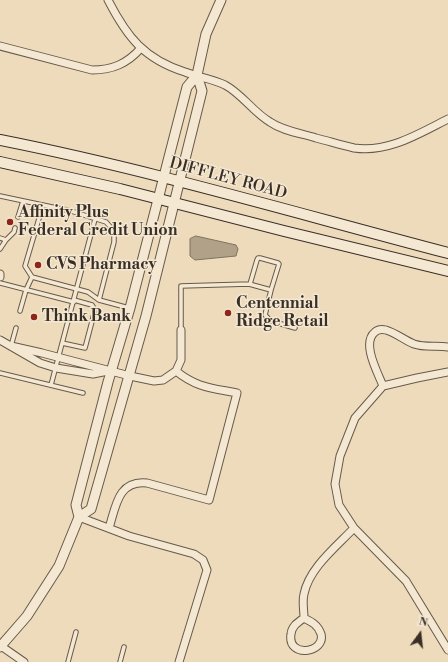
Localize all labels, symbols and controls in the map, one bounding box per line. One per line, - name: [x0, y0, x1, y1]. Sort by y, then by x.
- street label: DIFFLEY ROAD: [167, 154, 289, 204]
- place label: Affinity Plus Federal Credit Union: [18, 203, 178, 241]
- marker: Affinity Plus Federal Credit Union: [5, 217, 15, 227]
- place label: CVS Pharmacy: [46, 255, 157, 275]
- marker: CVS Pharmacy: [33, 260, 43, 270]
- place label: Centennial Ridge Retail: [236, 294, 329, 332]
- place label: Think Bank: [42, 307, 131, 327]
- marker: Centennial Ridge Retail: [223, 308, 233, 318]
- marker: Think Bank: [29, 312, 39, 322]
- north arrow: [400, 614, 440, 654]
- text: N: [417, 615, 429, 630]

